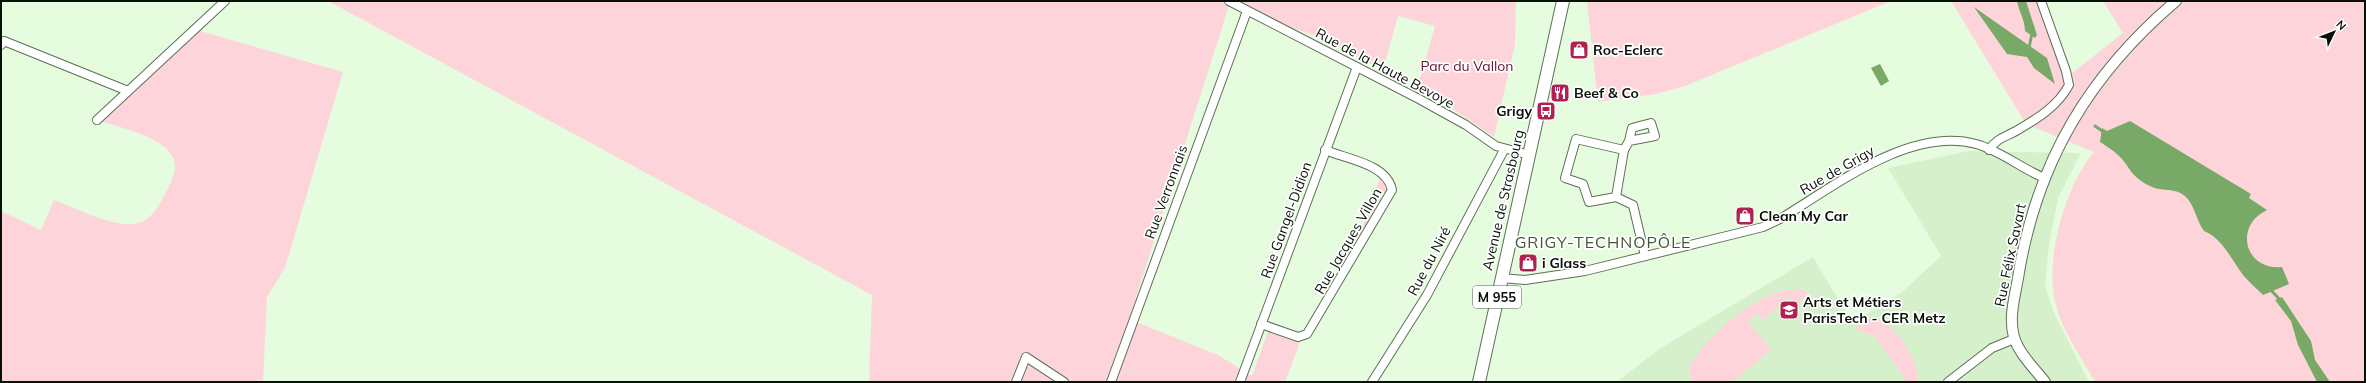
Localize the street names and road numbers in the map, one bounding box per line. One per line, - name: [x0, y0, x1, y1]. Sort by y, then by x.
- street label: Rue de la Haute Bevoye: [1313, 24, 1457, 112]
- street label: Avenue de Strasbourg: [1478, 128, 1528, 272]
- street label: Rue de Grigy: [1796, 141, 1878, 199]
- street label: Rue Verronnais: [1141, 142, 1191, 241]
- street label: Rue Gangel-Didion: [1257, 159, 1315, 281]
- street label: Rue Jacques Villon: [1310, 185, 1386, 297]
- street label: Rue Félix Savart: [1990, 202, 2030, 308]
- street label: Rue du Niré: [1403, 223, 1455, 299]
- road number: M 955: [1473, 286, 1521, 308]

